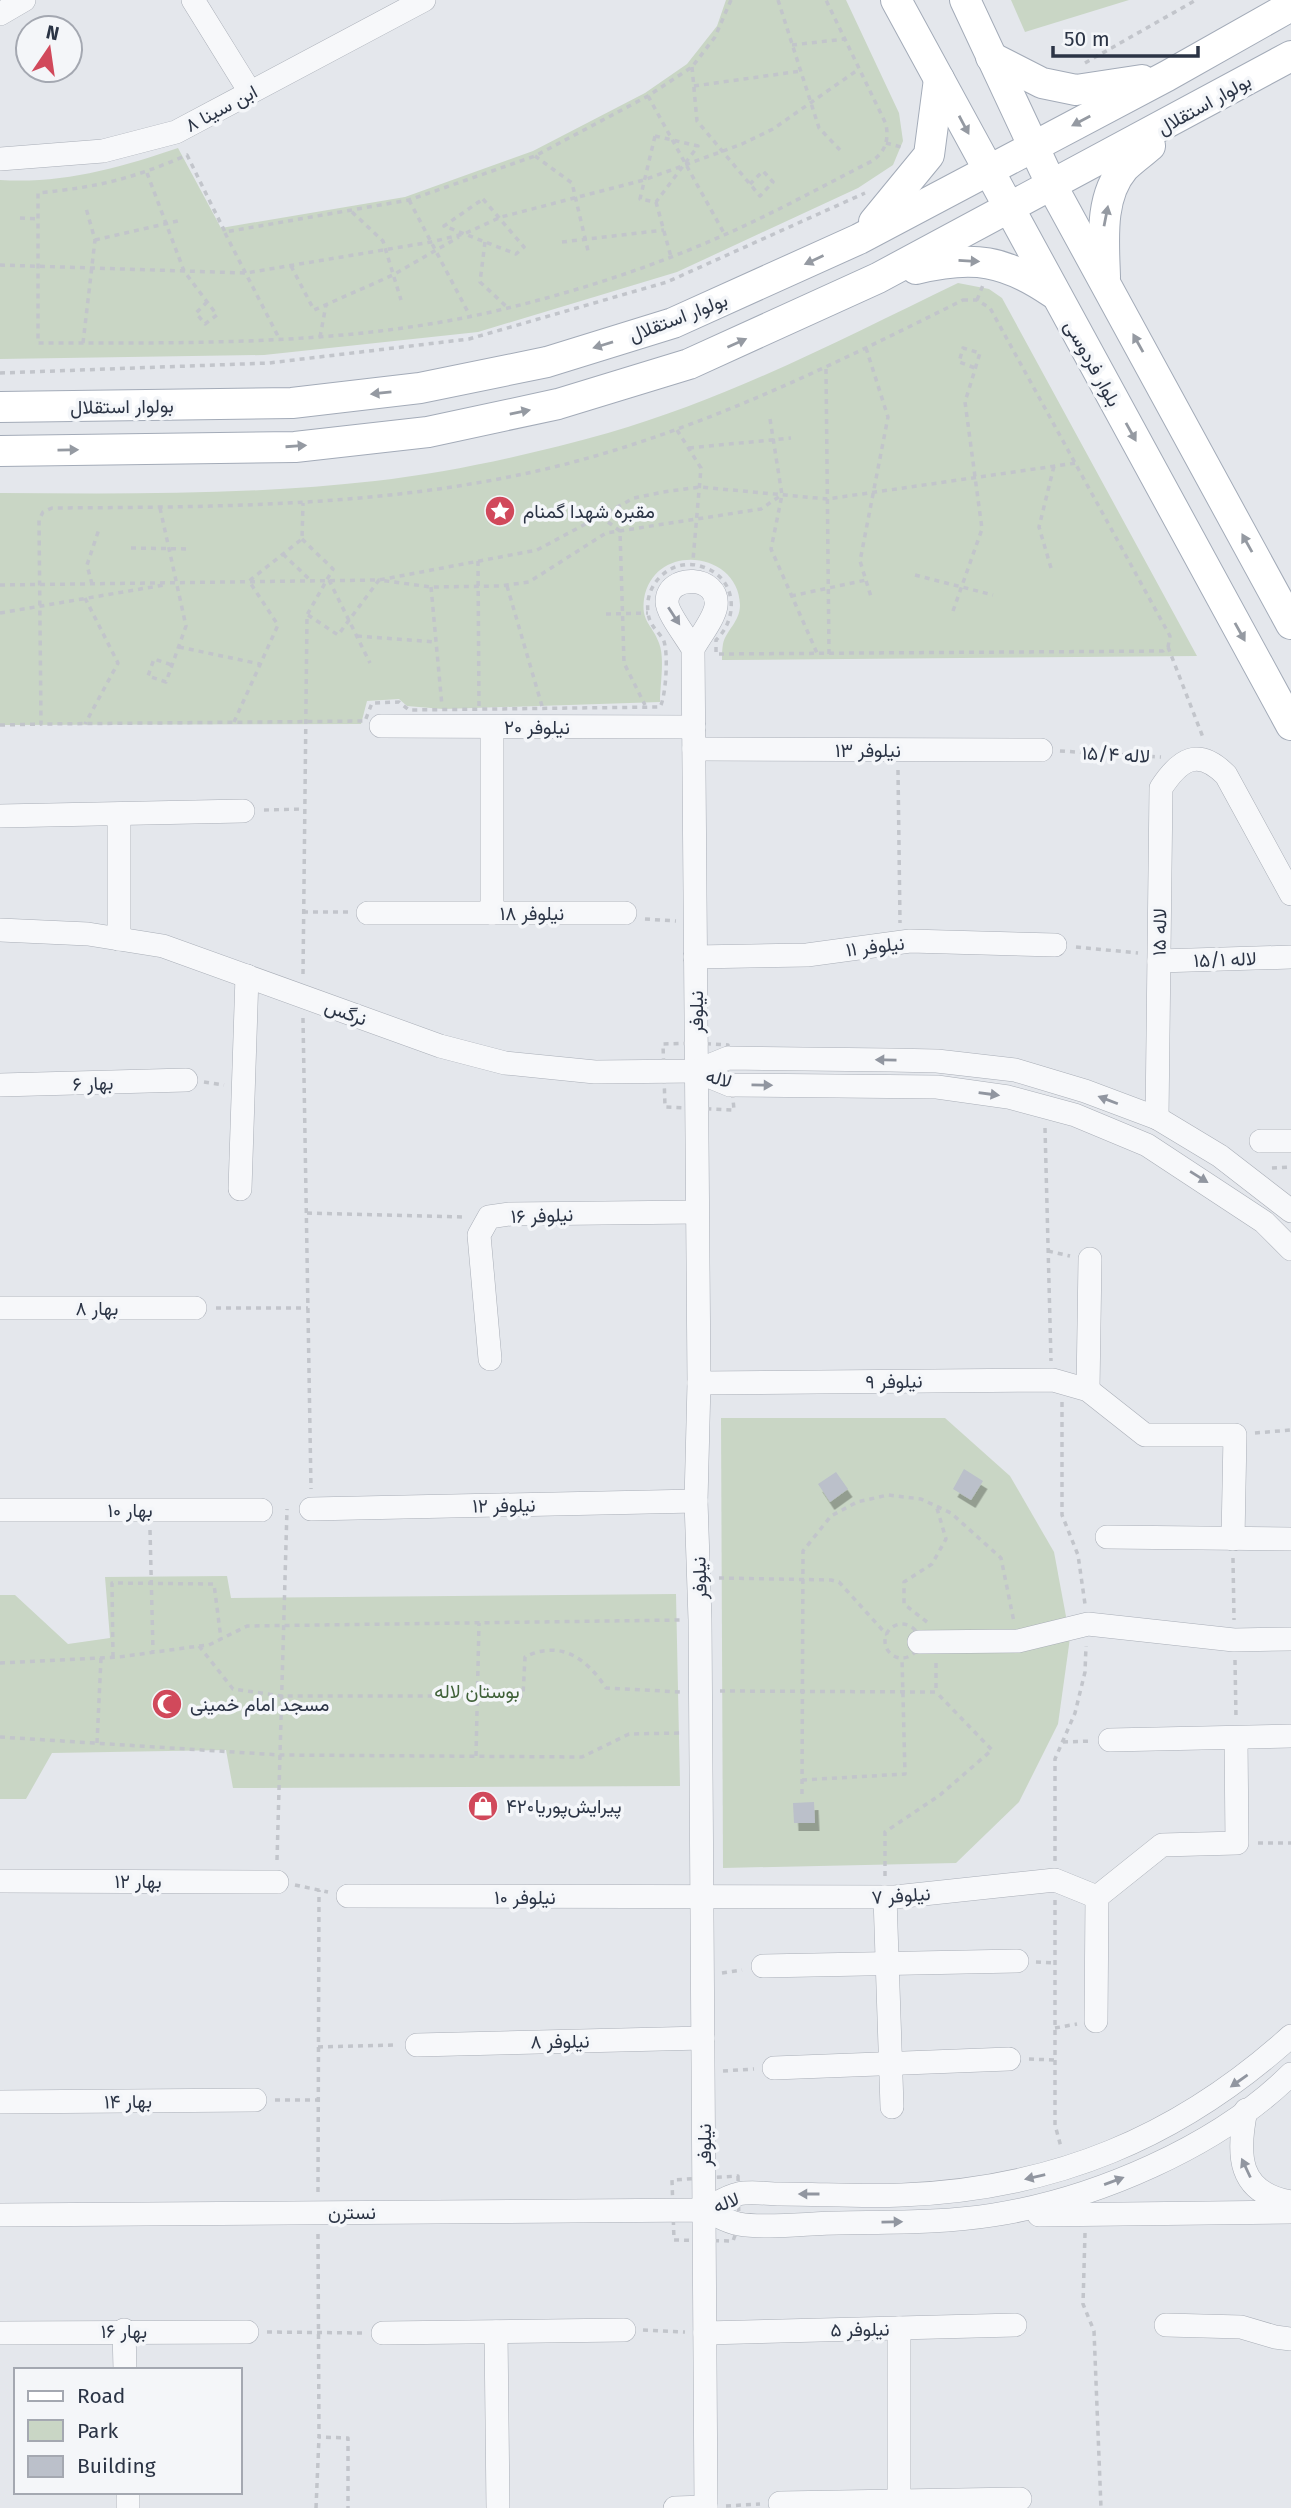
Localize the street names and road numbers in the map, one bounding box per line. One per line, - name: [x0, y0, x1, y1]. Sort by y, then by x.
- street label: بولوار استقلال: [1153, 69, 1255, 140]
- street label: ابن سینا ۸: [181, 80, 261, 137]
- street label: بولوار استقلال: [626, 288, 731, 347]
- street label: بلوار فردوسی: [1059, 316, 1126, 411]
- street label: بولوار استقلال: [70, 394, 174, 419]
- street label: نیلوفر ۲۰: [504, 716, 570, 739]
- street label: نیلوفر ۱۳: [835, 739, 901, 762]
- street label: لاله ۱۵/۴: [1081, 741, 1151, 768]
- street label: نیلوفر ۱۸: [500, 902, 564, 925]
- street label: لاله ۱۵: [1148, 908, 1171, 956]
- street label: نیلوفر ۱۱: [844, 931, 906, 961]
- street label: لاله ۱۵/۱: [1193, 947, 1257, 972]
- street label: نیلوفر: [685, 991, 708, 1034]
- street label: نرگس: [322, 994, 370, 1031]
- street label: لاله: [703, 1064, 735, 1093]
- street label: بهار ۶: [72, 1071, 114, 1096]
- street label: نیلوفر ۱۶: [510, 1203, 574, 1228]
- street label: بهار ۸: [76, 1297, 118, 1320]
- street label: نیلوفر ۹: [865, 1370, 923, 1393]
- street label: نیلوفر ۱۲: [472, 1493, 536, 1518]
- street label: بهار ۱۰: [107, 1499, 153, 1522]
- street label: نیلوفر: [687, 1556, 712, 1601]
- street label: بهار ۱۲: [114, 1870, 162, 1893]
- street label: نیلوفر ۷: [871, 1882, 931, 1909]
- street label: نیلوفر ۱۰: [494, 1886, 556, 1909]
- street label: نیلوفر ۸: [530, 2029, 590, 2054]
- street label: بهار ۱۴: [104, 2090, 152, 2113]
- street label: نیلوفر: [693, 2124, 716, 2167]
- street label: لاله: [710, 2187, 742, 2218]
- street label: نسترن: [328, 2201, 376, 2224]
- street label: نیلوفر ۵: [830, 2317, 890, 2342]
- street label: بهار ۱۶: [101, 2320, 147, 2343]

